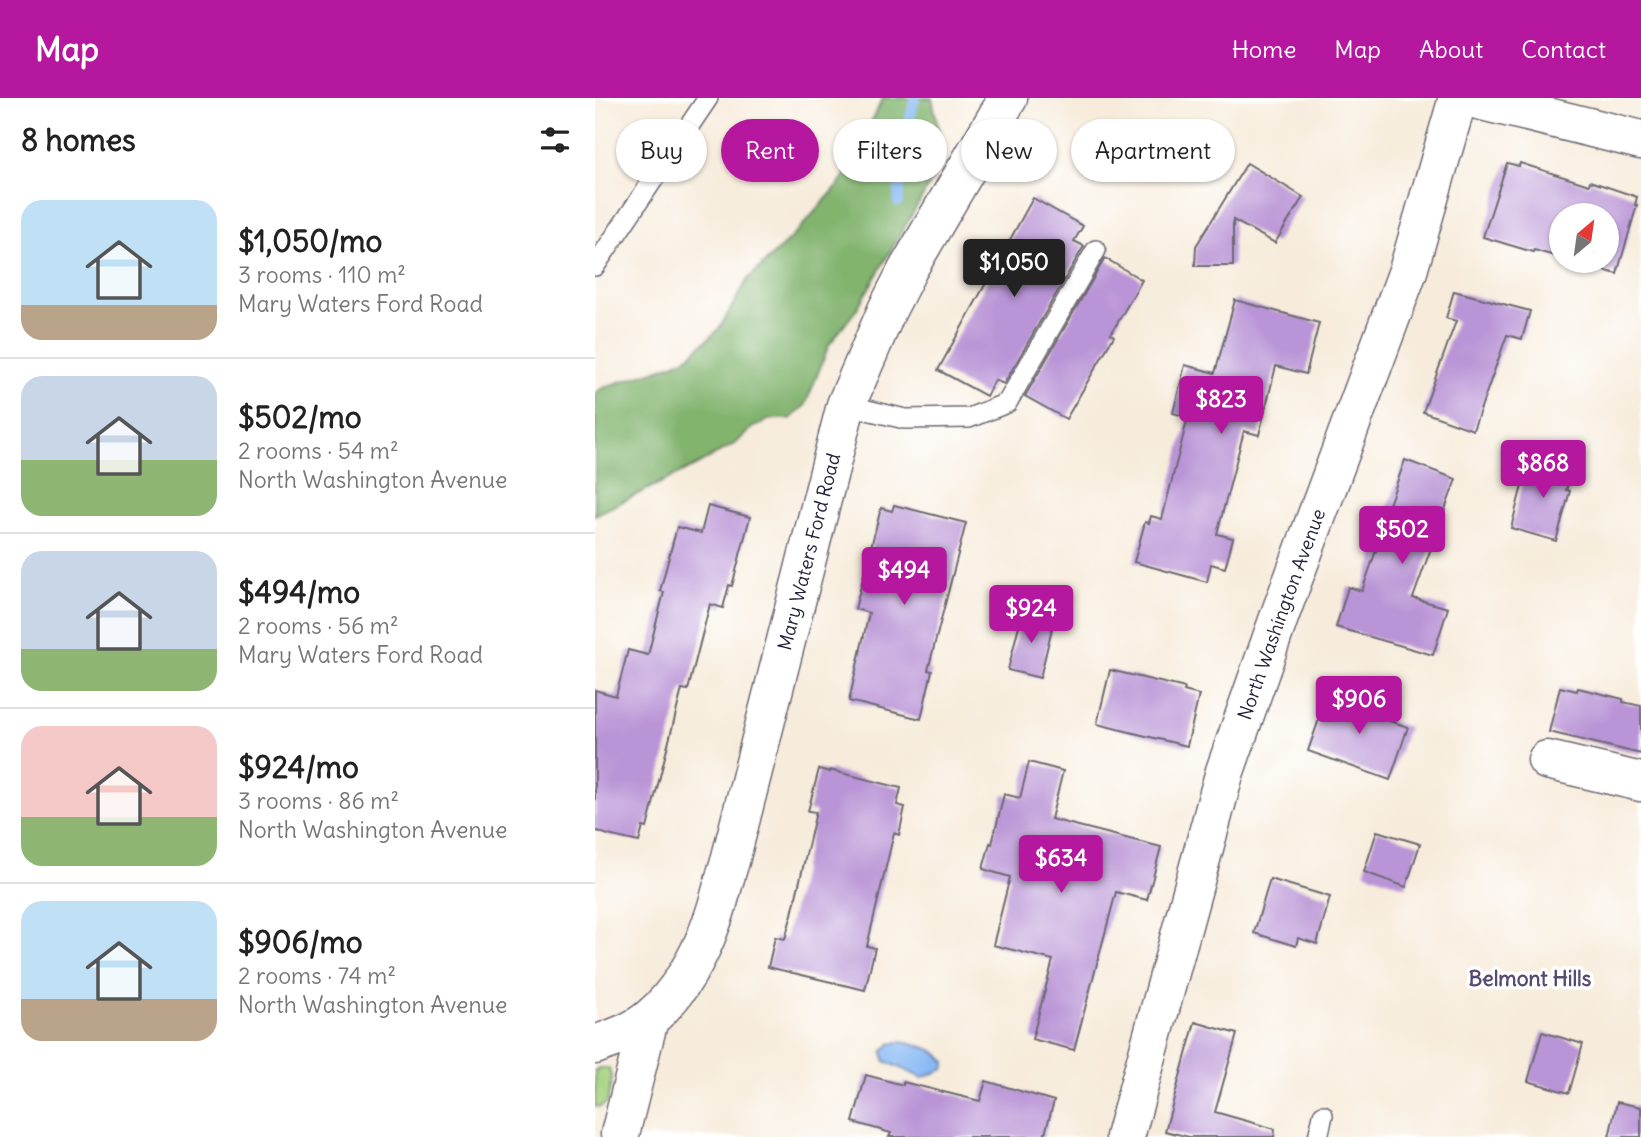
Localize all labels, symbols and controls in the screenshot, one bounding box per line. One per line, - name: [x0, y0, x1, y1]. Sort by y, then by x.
- text: Map: [35, 28, 99, 70]
- text: Home: [1232, 34, 1296, 64]
- text: Map: [1334, 34, 1381, 64]
- text: About: [1419, 34, 1483, 64]
- text: Contact: [1521, 34, 1606, 64]
- chip: Buy: [616, 119, 707, 182]
- chip: Rent: [721, 119, 819, 182]
- chip: Filters: [833, 119, 947, 182]
- chip: New: [961, 119, 1057, 182]
- chip: Apartment: [1071, 119, 1235, 182]
- text: 8 homes: [21, 121, 136, 159]
- icon: filters: [536, 121, 574, 159]
- north arrow: [1549, 203, 1619, 273]
- map controls: [1549, 203, 1619, 273]
- text: $1,050/mo: [238, 222, 382, 260]
- icon: home: [77, 228, 161, 312]
- pin: $1,050: [957, 240, 1071, 299]
- text: $1,050: [979, 247, 1049, 276]
- text: 3 rooms · 110 m²: [238, 260, 406, 289]
- text: Mary Waters Ford Road: [238, 289, 483, 318]
- pin: $823: [1180, 376, 1262, 436]
- text: $823: [1195, 384, 1247, 413]
- text: $502/mo: [238, 398, 362, 436]
- icon: home: [77, 404, 161, 488]
- text: 2 rooms · 54 m²: [238, 436, 399, 465]
- pin: $868: [1502, 440, 1584, 500]
- text: $868: [1517, 448, 1569, 477]
- street label: Mary Waters Ford Road: [772, 450, 845, 653]
- text: North Washington Avenue: [238, 465, 507, 494]
- street label: North Washington Avenue: [1232, 505, 1330, 723]
- pin: $502: [1361, 506, 1443, 566]
- text: $502: [1375, 514, 1429, 543]
- pin: $494: [863, 547, 945, 607]
- text: $494: [878, 555, 930, 584]
- text: $494/mo: [238, 573, 360, 611]
- icon: home: [77, 579, 161, 663]
- pin: $924: [990, 586, 1072, 645]
- text: $924: [1005, 593, 1057, 622]
- text: 2 rooms · 56 m²: [238, 611, 399, 640]
- text: Mary Waters Ford Road: [238, 640, 483, 669]
- pin: $906: [1318, 676, 1400, 736]
- text: $906: [1332, 684, 1386, 713]
- text: $924/mo: [238, 748, 359, 786]
- icon: home: [77, 754, 161, 838]
- text: 3 rooms · 86 m²: [238, 786, 399, 815]
- text: North Washington Avenue: [238, 815, 507, 844]
- pin: $634: [1020, 836, 1102, 895]
- text: $634: [1035, 843, 1087, 872]
- text: $906/mo: [238, 923, 363, 961]
- icon: home: [77, 929, 161, 1013]
- text: 2 rooms · 74 m²: [238, 961, 396, 990]
- district label: Belmont Hills: [1469, 965, 1592, 992]
- text: North Washington Avenue: [238, 990, 507, 1019]

